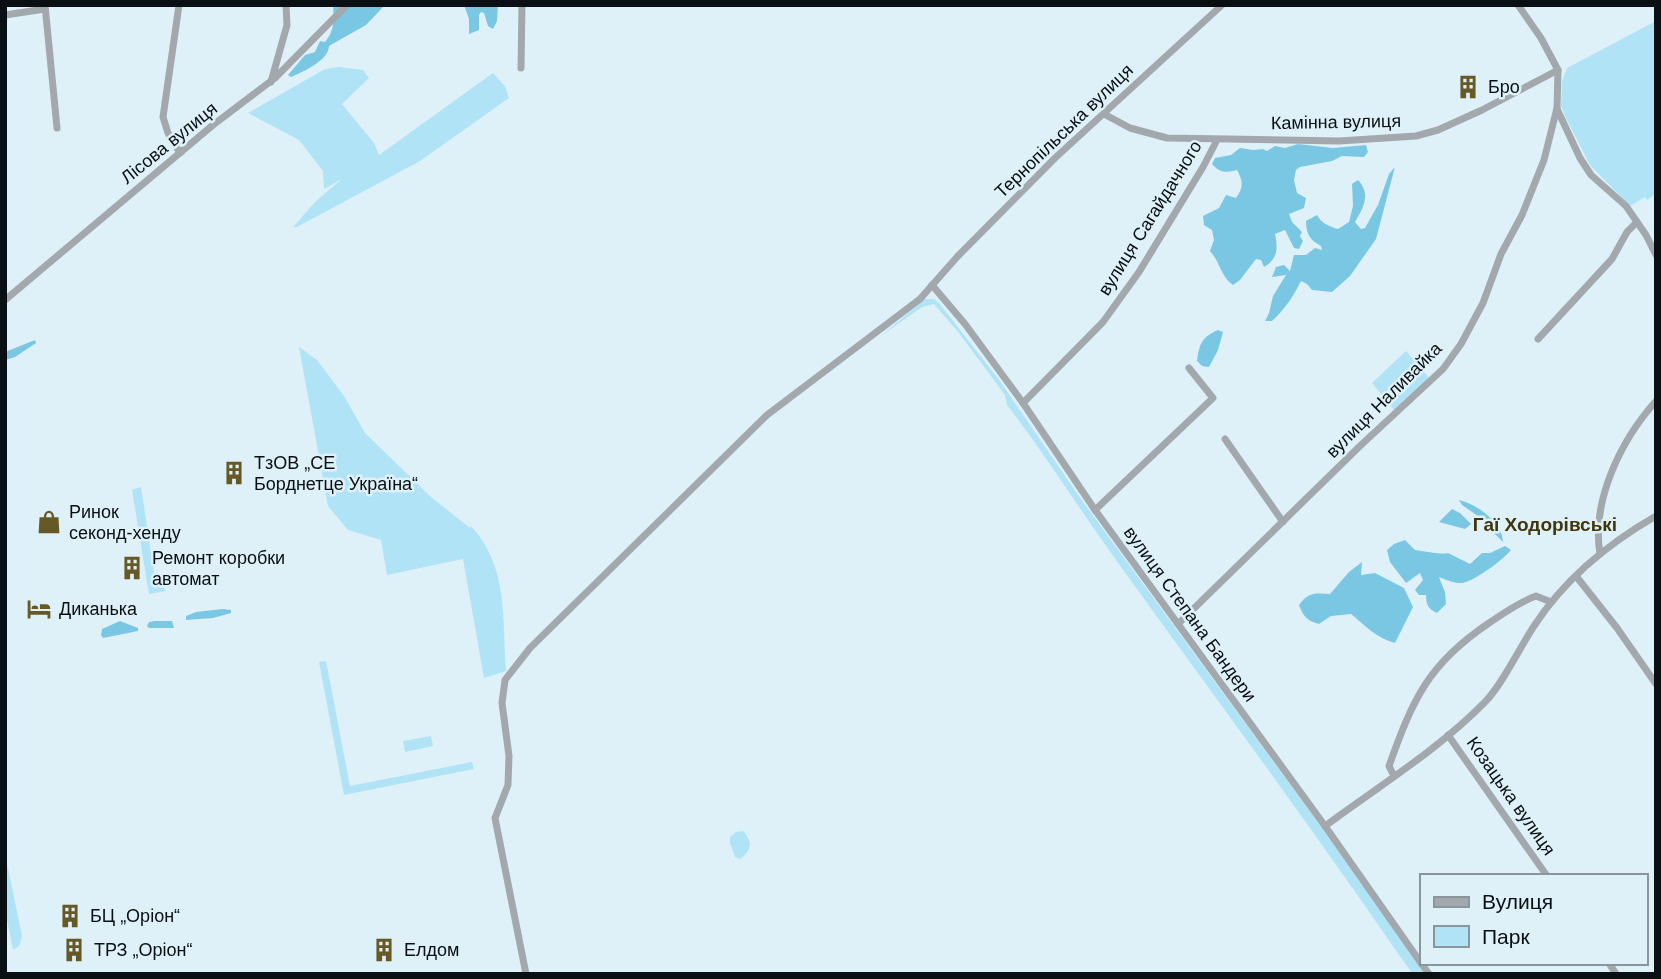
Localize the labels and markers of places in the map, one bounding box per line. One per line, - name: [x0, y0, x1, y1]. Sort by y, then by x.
- building icon: Бро: [1454, 73, 1482, 101]
- place label: Бро: [1488, 77, 1520, 97]
- place label: ТзОВ „СЕ Борднетце Україна“: [254, 453, 418, 494]
- building icon: ТзОВ „СЕ Борднетце Україна“: [220, 459, 248, 487]
- place label: Ринок секонд-хенду: [69, 502, 181, 543]
- shop icon: Ринок секонд-хенду: [35, 508, 63, 536]
- place label: Ремонт коробки автомат: [152, 548, 285, 589]
- building icon: Ремонт коробки автомат: [118, 554, 146, 582]
- hotel icon: Диканька: [25, 595, 53, 623]
- place label: Диканька: [59, 599, 138, 619]
- building icon: БЦ „Оріон“: [56, 902, 84, 930]
- place label: БЦ „Оріон“: [90, 906, 180, 926]
- building icon: ТРЗ „Оріон“: [60, 936, 88, 964]
- building icon: Елдом: [370, 936, 398, 964]
- place label: ТРЗ „Оріон“: [94, 940, 192, 960]
- place label: Елдом: [404, 940, 459, 960]

